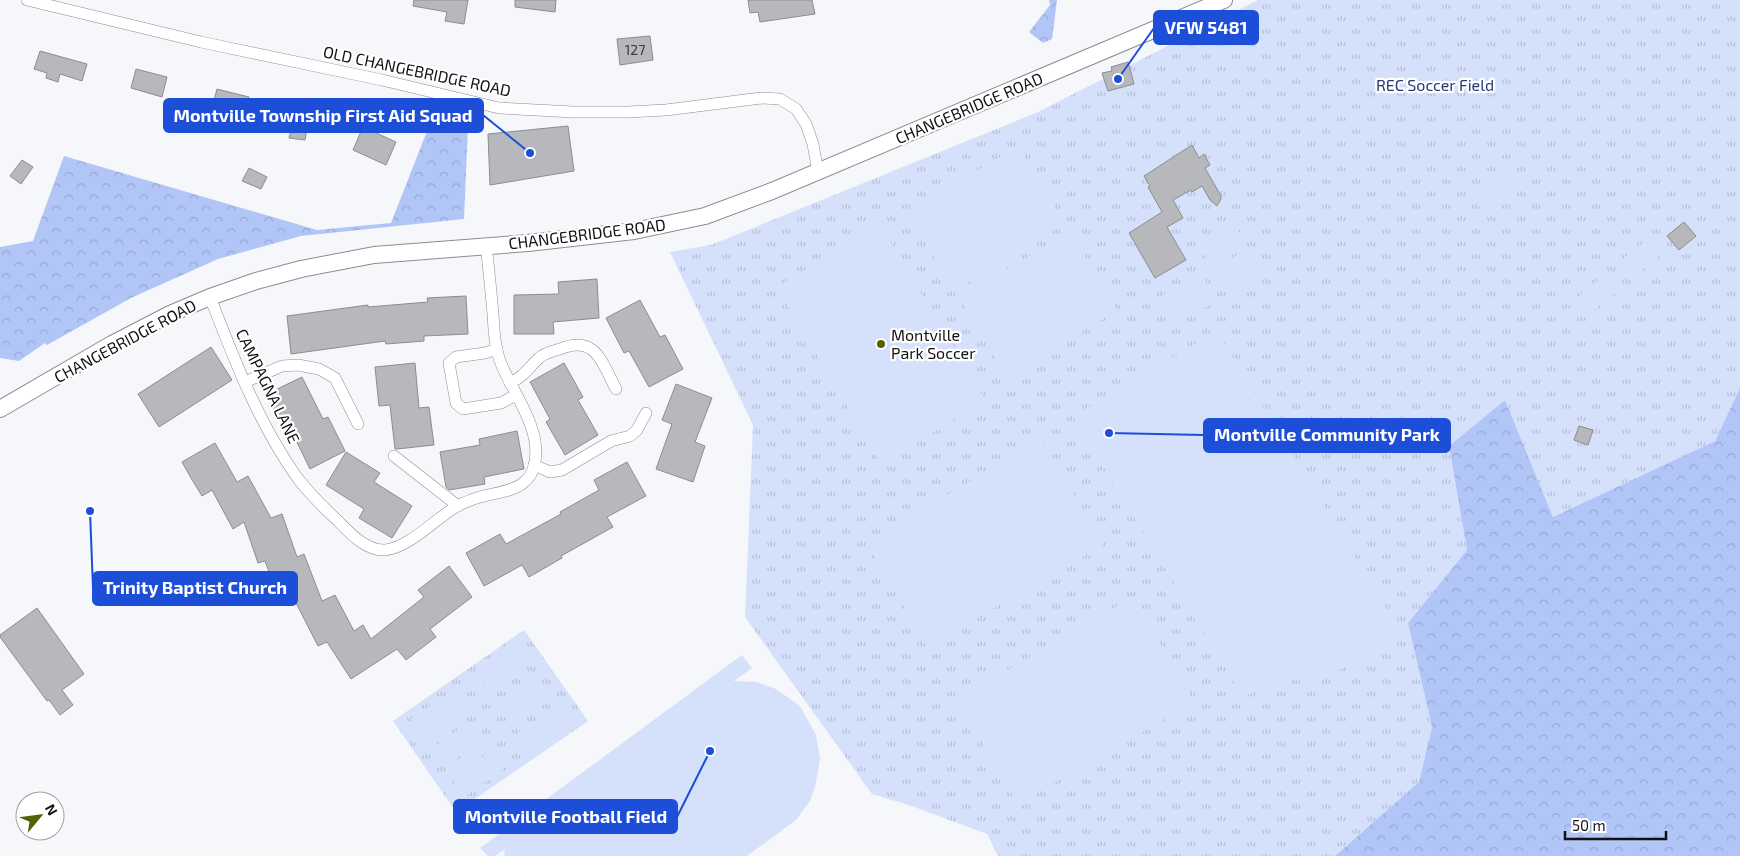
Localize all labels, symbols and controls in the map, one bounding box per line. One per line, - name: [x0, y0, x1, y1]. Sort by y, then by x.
- callout: VFW 5481: [1154, 11, 1258, 44]
- text: VFW 5481: [1164, 16, 1248, 38]
- street label: OLD CHANGEBRIDGE ROAD: [321, 41, 513, 100]
- house number: 127: [625, 41, 645, 58]
- street label: CHANGEBRIDGE ROAD: [892, 68, 1045, 147]
- park label: REC Soccer Field: [1376, 75, 1494, 94]
- callout: Montville Township First Aid Squad: [164, 99, 483, 132]
- text: Montville Township First Aid Squad: [174, 104, 472, 126]
- street label: CHANGEBRIDGE ROAD: [507, 214, 667, 253]
- street label: CHANGEBRIDGE ROAD: [50, 295, 199, 386]
- place label: Montville Park Soccer: [891, 325, 976, 362]
- street label: CAMPAGNA LANE: [233, 326, 304, 446]
- marker: Montville Park Soccer: [875, 338, 887, 350]
- callout: Montville Community Park: [1204, 419, 1450, 452]
- text: Montville Community Park: [1214, 423, 1440, 445]
- callout: Trinity Baptist Church: [93, 572, 297, 605]
- text: Trinity Baptist Church: [103, 576, 287, 598]
- north arrow: [15, 791, 65, 841]
- callout: Montville Football Field: [454, 800, 677, 833]
- text: N: [42, 801, 62, 818]
- text: Montville Football Field: [465, 805, 667, 827]
- scale bar: [1565, 808, 1666, 840]
- text: 50 m: [1572, 816, 1606, 834]

